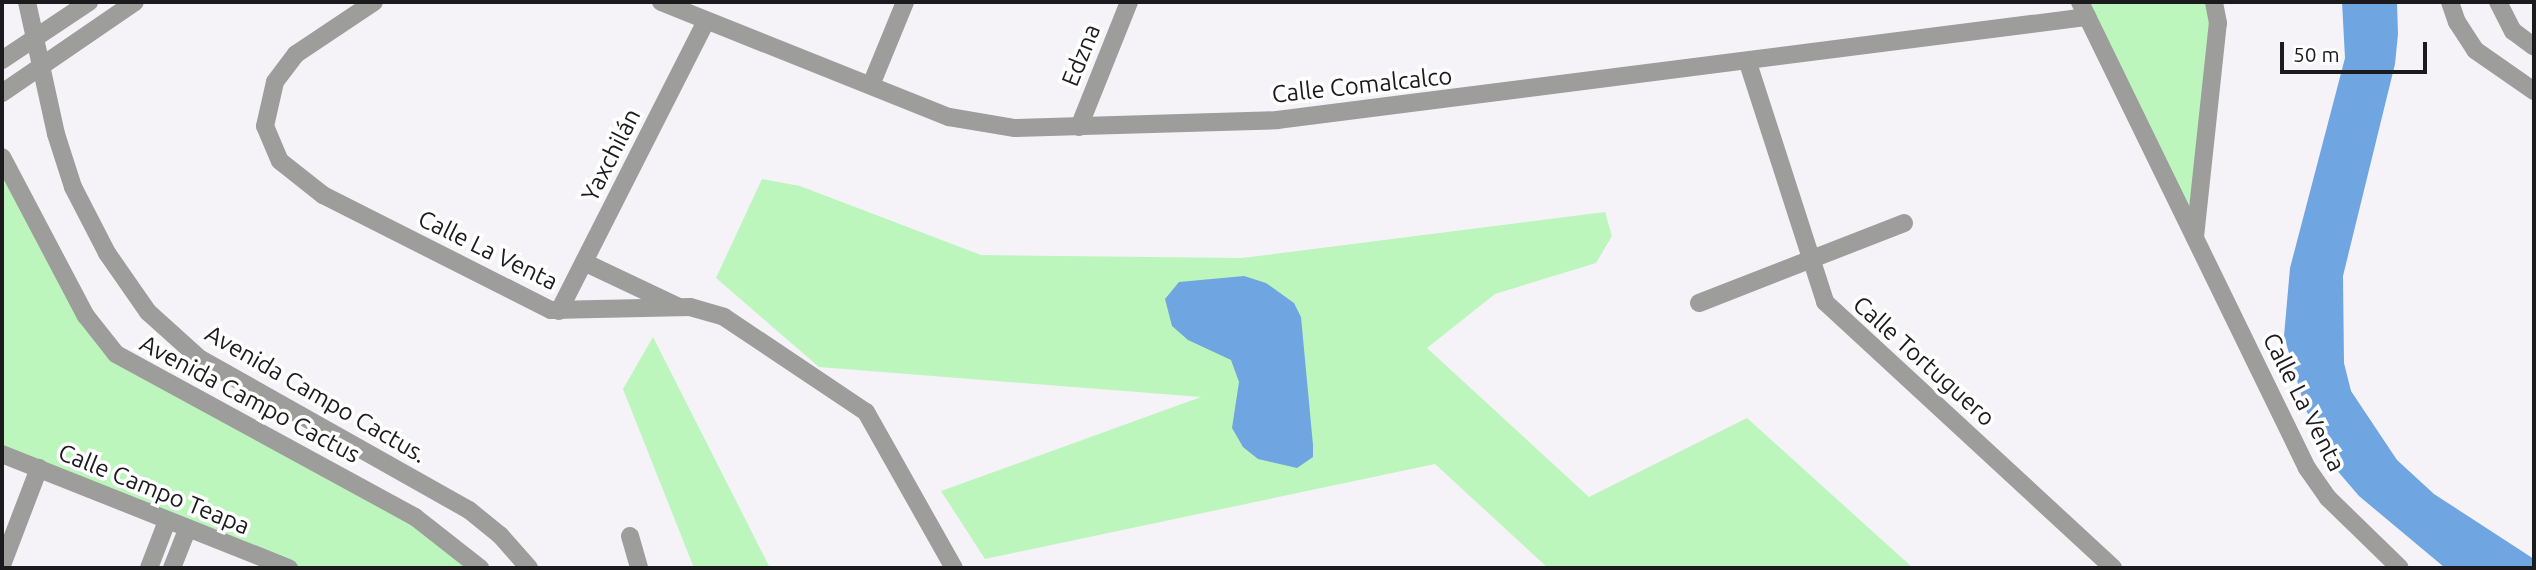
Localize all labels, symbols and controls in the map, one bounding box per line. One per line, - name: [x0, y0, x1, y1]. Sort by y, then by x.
- street label: Edzna: [1056, 20, 1106, 90]
- scale bar: [2284, 28, 2431, 72]
- text: 50 m: [2293, 42, 2340, 66]
- street label: Calle Comalcalco: [1270, 61, 1454, 109]
- street label: Yaxchilán: [575, 104, 647, 206]
- street label: Calle La Venta: [414, 204, 562, 296]
- street label: Calle Tortuguero: [1847, 290, 2001, 432]
- street label: Avenida Campo Cactus.: [200, 319, 432, 469]
- street label: Calle La Venta: [2257, 328, 2351, 476]
- street label: Avenida Campo Cactus: [135, 329, 365, 469]
- street label: Calle Campo Teapa: [54, 437, 254, 541]

